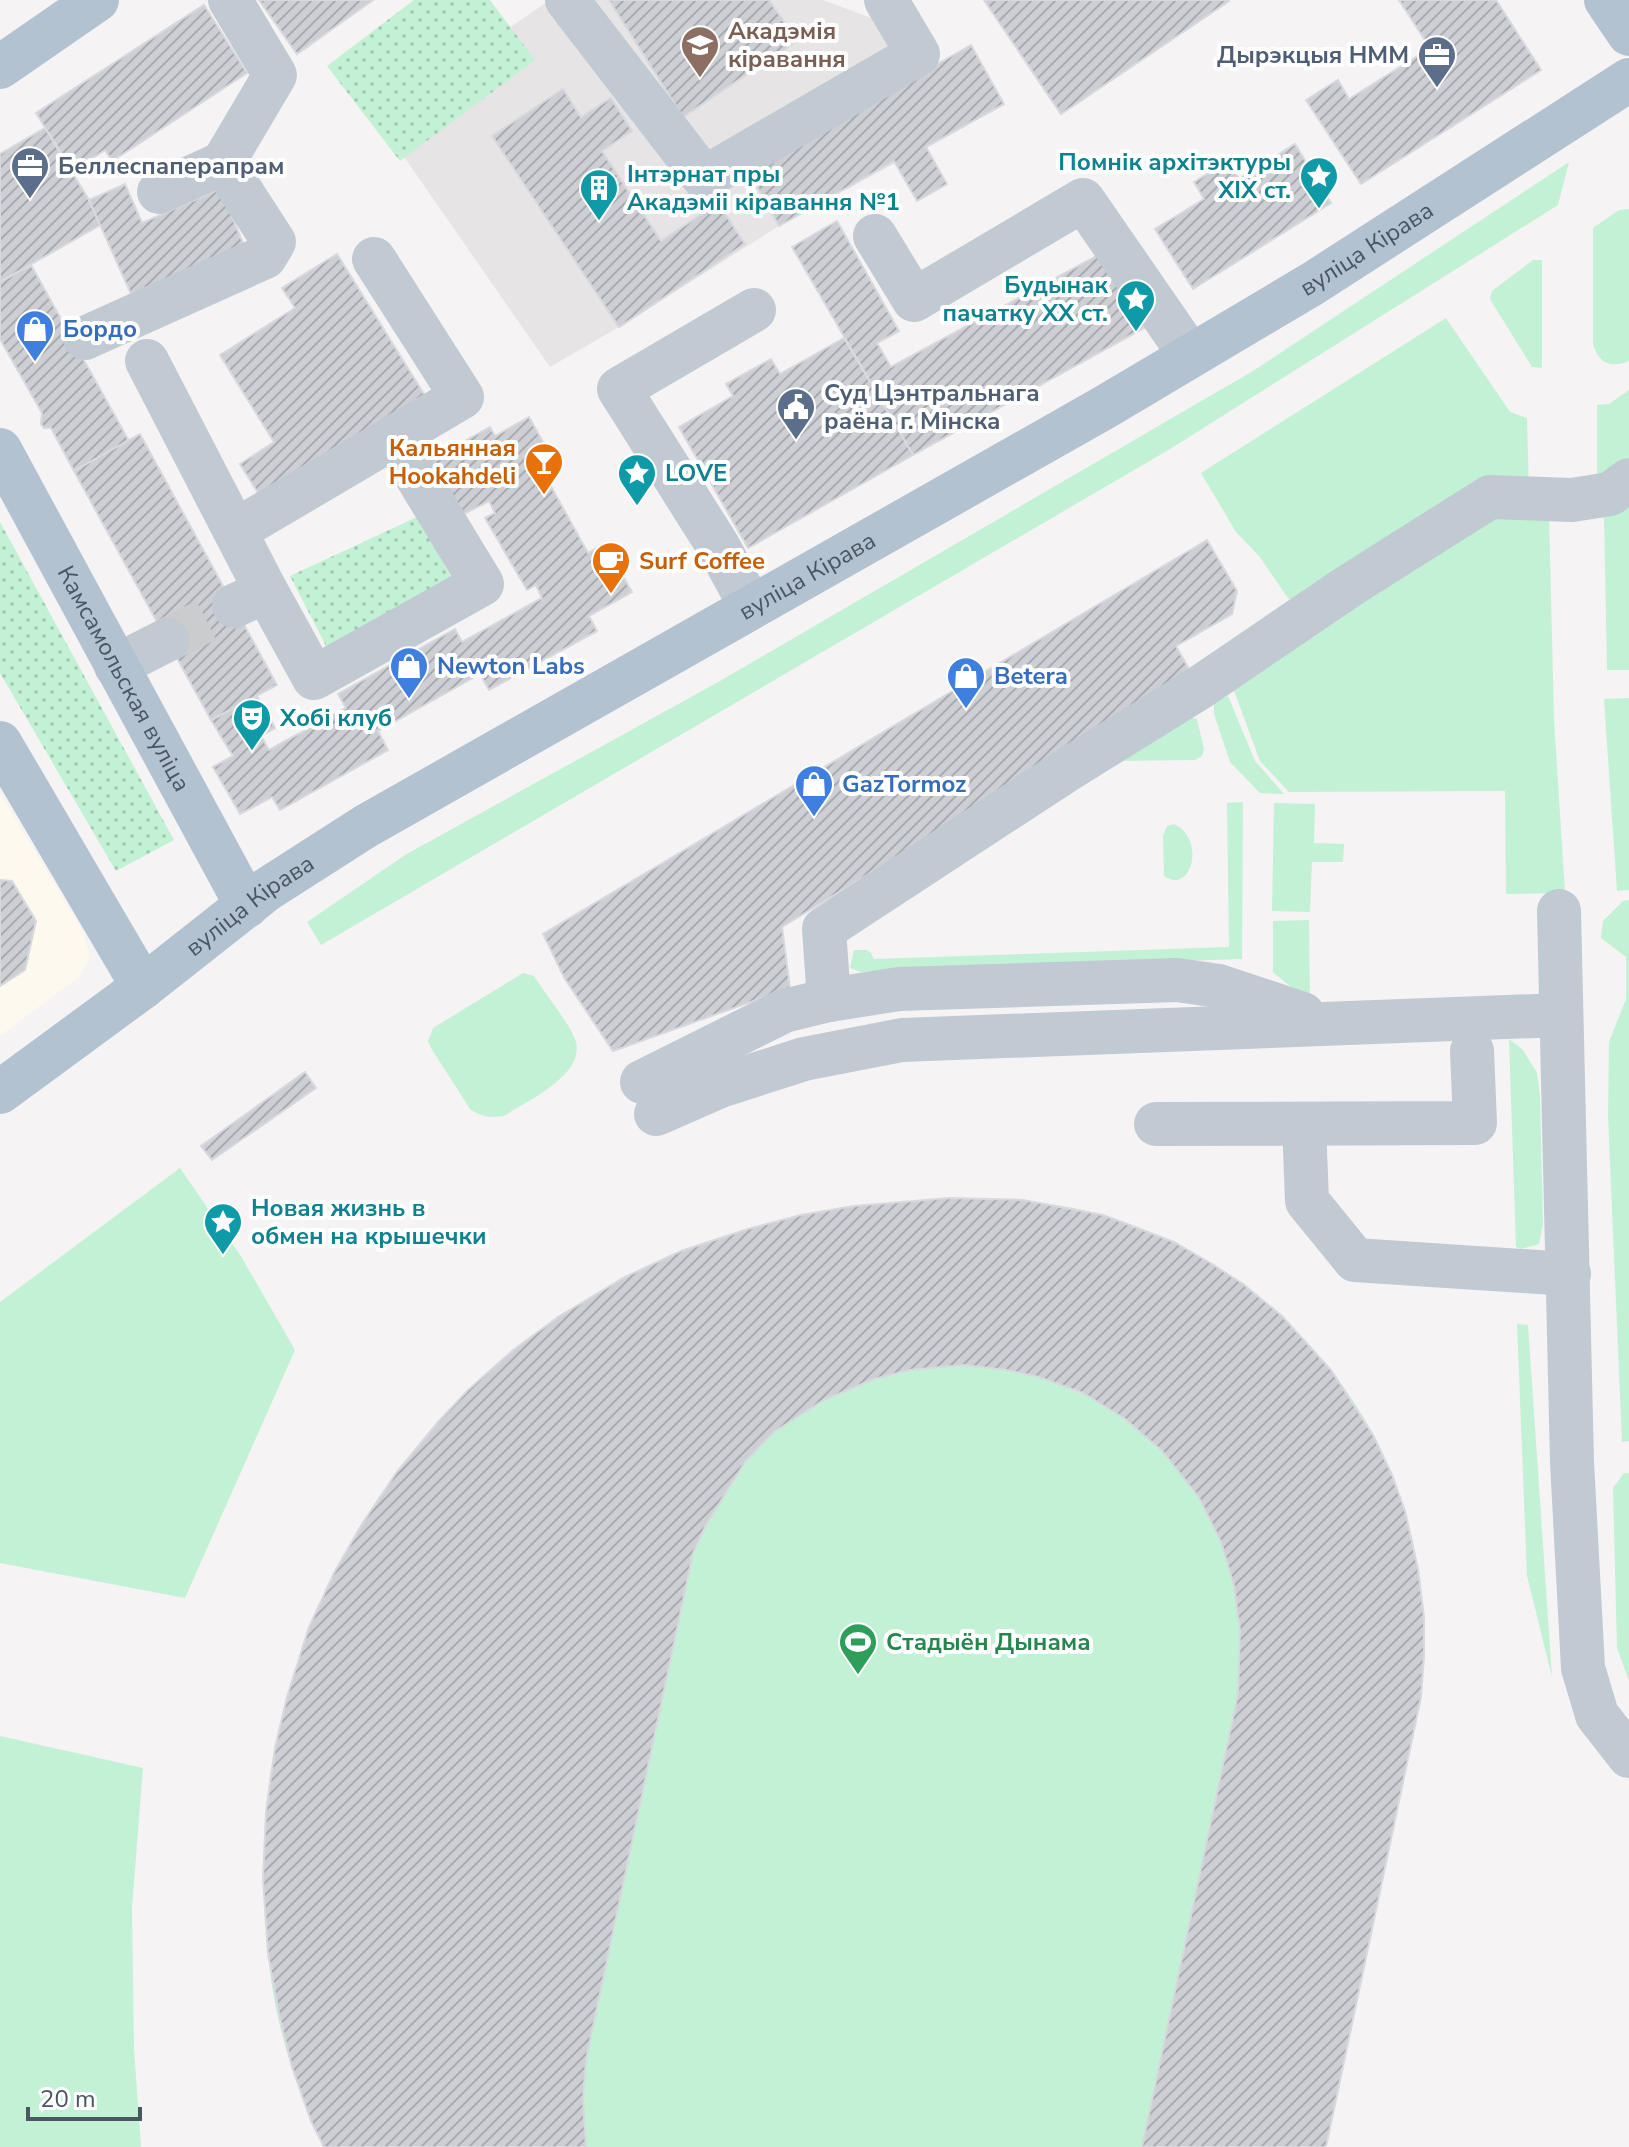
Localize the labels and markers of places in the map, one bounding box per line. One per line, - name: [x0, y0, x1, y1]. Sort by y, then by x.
- place label: Акадэмія кіравання: [728, 15, 846, 75]
- school or university icon: Акадэмія кіравання: [679, 24, 721, 79]
- office icon: Дырэкцыя НММ: [1416, 34, 1458, 89]
- place label: Дырэкцыя НММ: [1217, 39, 1409, 71]
- office icon: Беллеспаперапрам: [9, 145, 51, 200]
- place label: Помнік архітэктуры ХІХ ст.: [1058, 146, 1291, 206]
- place label: Беллеспаперапрам: [58, 150, 284, 182]
- place icon: Помнік архітэктуры ХІХ ст.: [1298, 155, 1340, 210]
- place label: Інтэрнат пры Акадэміі кіравання №1: [627, 158, 900, 218]
- building icon: Інтэрнат пры Акадэміі кіравання №1: [578, 167, 620, 222]
- place label: Будынак пачатку XX ст.: [943, 269, 1109, 329]
- place icon: Будынак пачатку XX ст.: [1115, 278, 1157, 333]
- shop icon: Бордо: [14, 308, 56, 363]
- place label: Бордо: [63, 313, 137, 345]
- place label: Суд Цэнтральнага раёна г. Мінска: [824, 377, 1040, 437]
- public building icon: Суд Цэнтральнага раёна г. Мінска: [775, 386, 817, 441]
- place label: Кальянная Hookahdeli: [389, 432, 516, 492]
- bar icon: Кальянная Hookahdeli: [523, 441, 565, 496]
- place icon: LOVE: [616, 452, 658, 507]
- place label: LOVE: [665, 457, 727, 489]
- cafe icon: Surf Coffee: [590, 540, 632, 595]
- place label: Surf Coffee: [639, 545, 765, 577]
- shop icon: Newton Labs: [388, 645, 430, 700]
- place label: Newton Labs: [437, 650, 585, 682]
- shop icon: Betera: [945, 655, 987, 710]
- place label: Betera: [994, 660, 1068, 692]
- theatre icon: Хобі клуб: [231, 697, 273, 752]
- place label: Хобі клуб: [279, 702, 392, 734]
- shop icon: GazTormoz: [793, 763, 835, 818]
- place label: GazTormoz: [842, 768, 967, 800]
- place label: Новая жизнь в обмен на крышечки: [251, 1192, 487, 1252]
- place icon: Новая жизнь в обмен на крышечки: [202, 1201, 244, 1256]
- sports icon: Стадыён Дынама: [837, 1621, 879, 1676]
- place label: Стадыён Дынама: [886, 1626, 1091, 1658]

